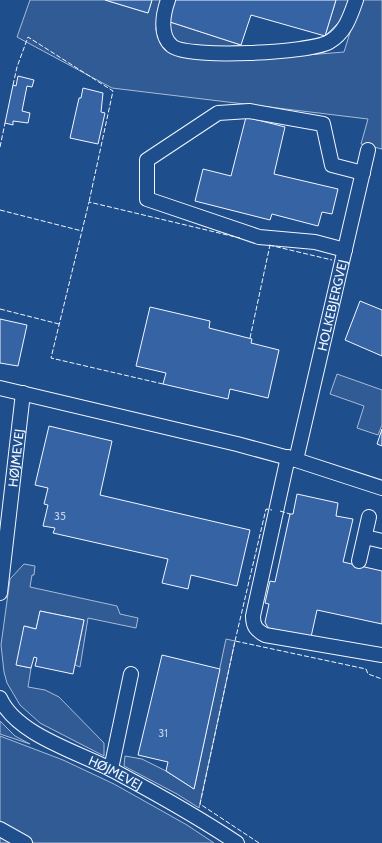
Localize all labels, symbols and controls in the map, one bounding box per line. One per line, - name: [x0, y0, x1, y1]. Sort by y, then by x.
- street label: HOLKEBJERGVEJ: [314, 258, 350, 353]
- street label: HØJMEVEJ: [4, 428, 27, 488]
- house number: 35: [54, 509, 66, 523]
- house number: 31: [158, 726, 168, 740]
- street label: HØJMEVEJ: [86, 752, 145, 793]

